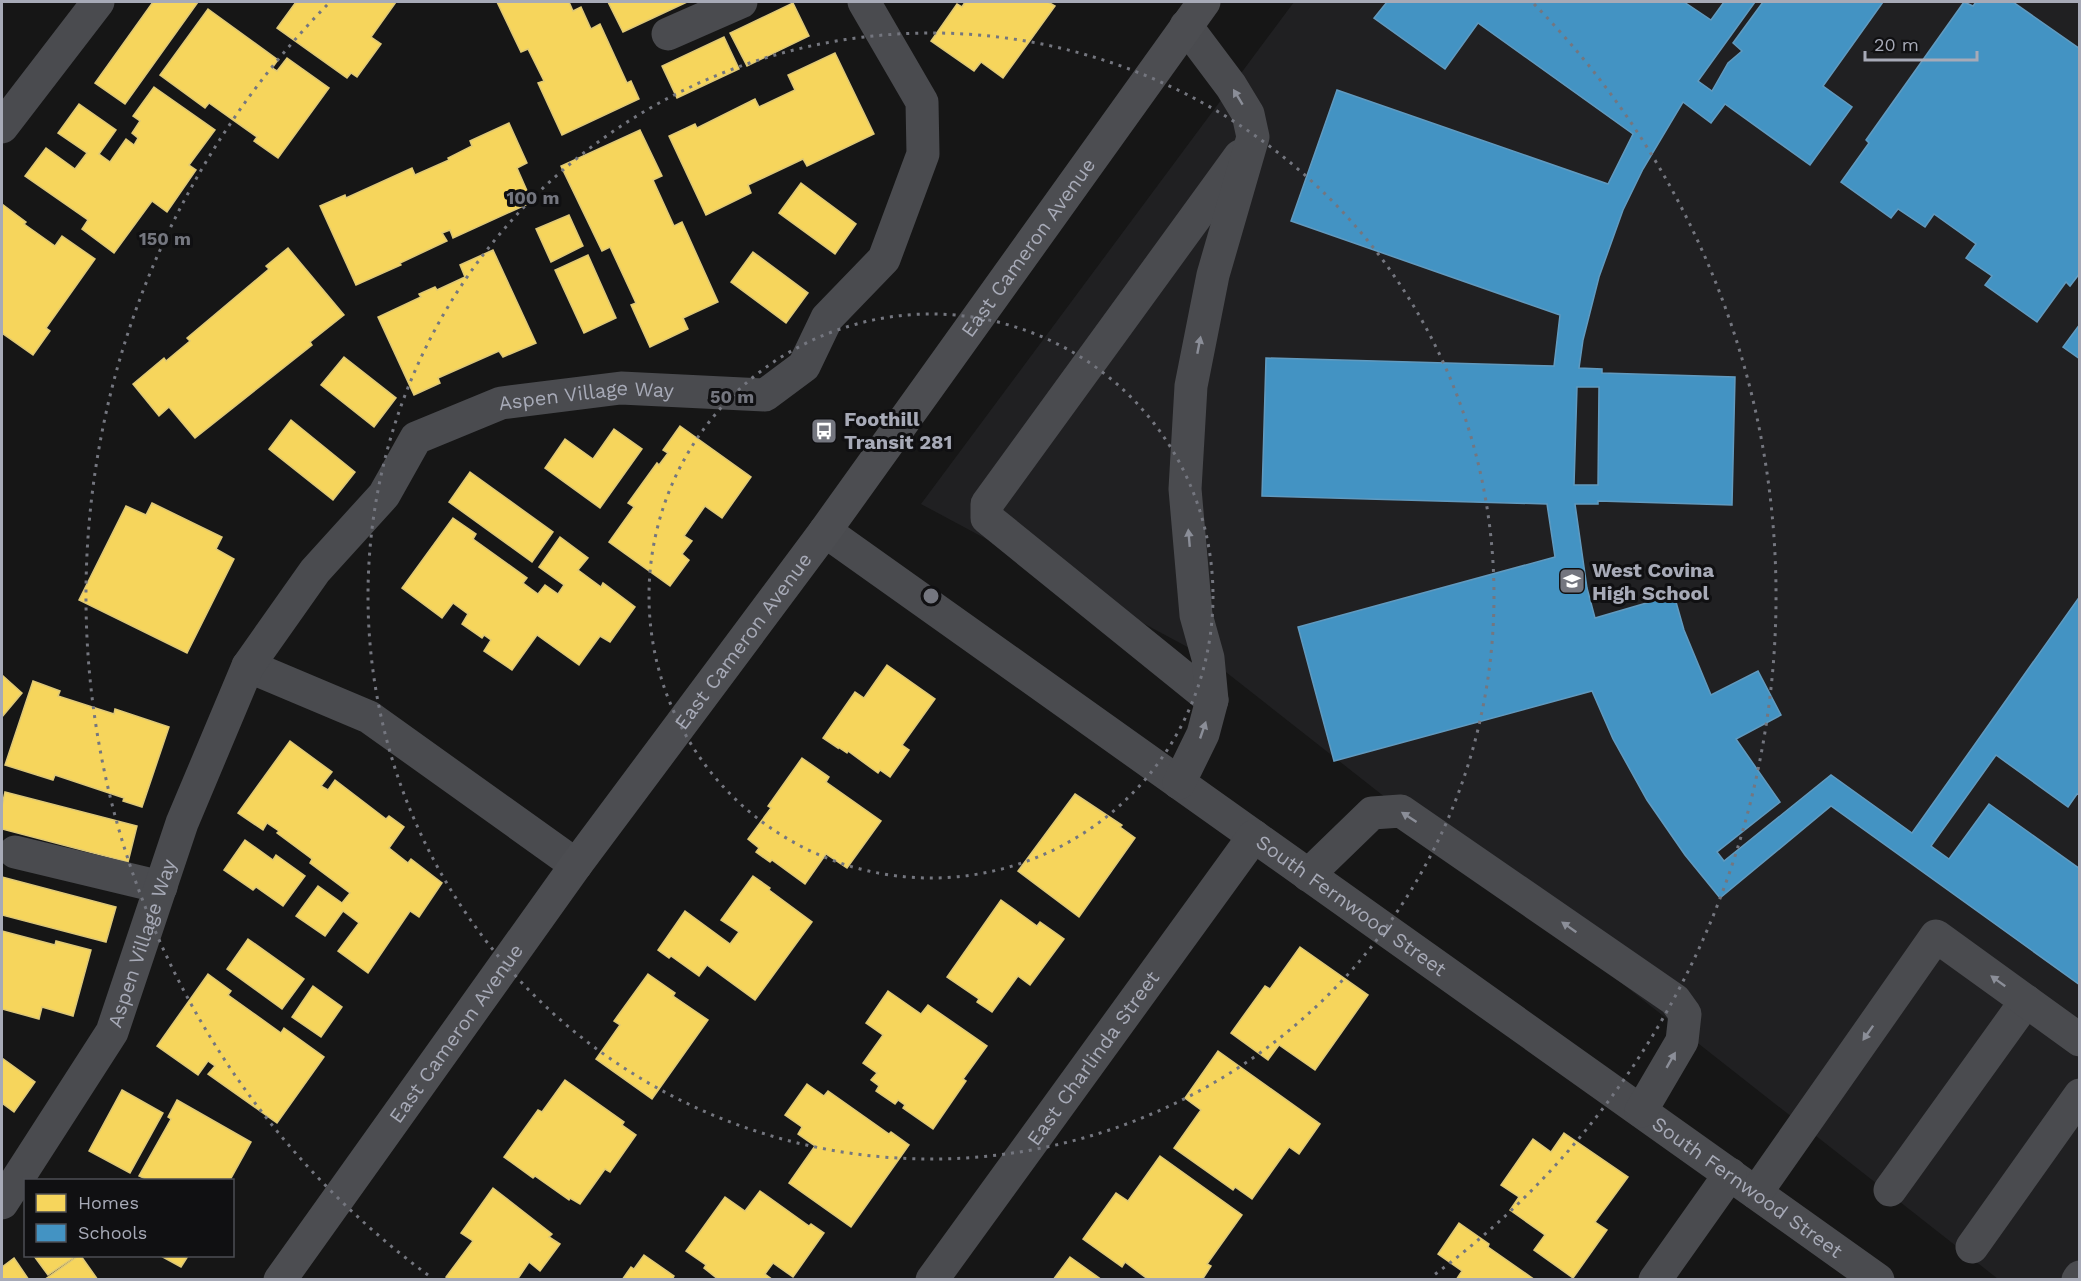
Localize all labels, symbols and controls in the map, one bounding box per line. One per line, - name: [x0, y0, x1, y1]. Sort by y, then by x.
- scale bar: [1865, 24, 1978, 62]
- text: 20 m: [1874, 34, 1919, 55]
- one-way arrow: [1232, 89, 1243, 105]
- street label: East Cameron Avenue: [956, 153, 1100, 342]
- text: 100 m: [506, 187, 560, 208]
- text: 150 m: [139, 228, 191, 249]
- one-way arrow: [1195, 335, 1204, 354]
- street label: Aspen Village Way: [497, 376, 675, 415]
- text: 50 m: [710, 386, 754, 407]
- place label: Foothill Transit 281: [844, 407, 952, 454]
- bus stop icon: Foothill Transit 281: [809, 416, 839, 446]
- one-way arrow: [1184, 529, 1194, 548]
- street label: East Cameron Avenue: [669, 548, 817, 734]
- place label: West Covina High School: [1592, 558, 1714, 605]
- school or university icon: West Covina High School: [1557, 566, 1587, 596]
- centre of rings: [921, 586, 941, 606]
- one-way arrow: [1199, 721, 1209, 739]
- one-way arrow: [1401, 811, 1417, 822]
- street label: South Fernwood Street: [1252, 830, 1452, 982]
- street label: Aspen Village Way: [102, 855, 181, 1031]
- one-way arrow: [1562, 921, 1578, 933]
- street label: East Cameron Avenue: [384, 939, 528, 1128]
- street label: East Charlinda Street: [1022, 966, 1165, 1150]
- one-way arrow: [1991, 975, 2007, 987]
- one-way arrow: [1862, 1025, 1874, 1041]
- one-way arrow: [1665, 1052, 1676, 1068]
- street label: South Fernwood Street: [1648, 1111, 1848, 1263]
- legend: [24, 1179, 234, 1257]
- text: Homes: [78, 1192, 139, 1213]
- text: Schools: [78, 1222, 147, 1243]

